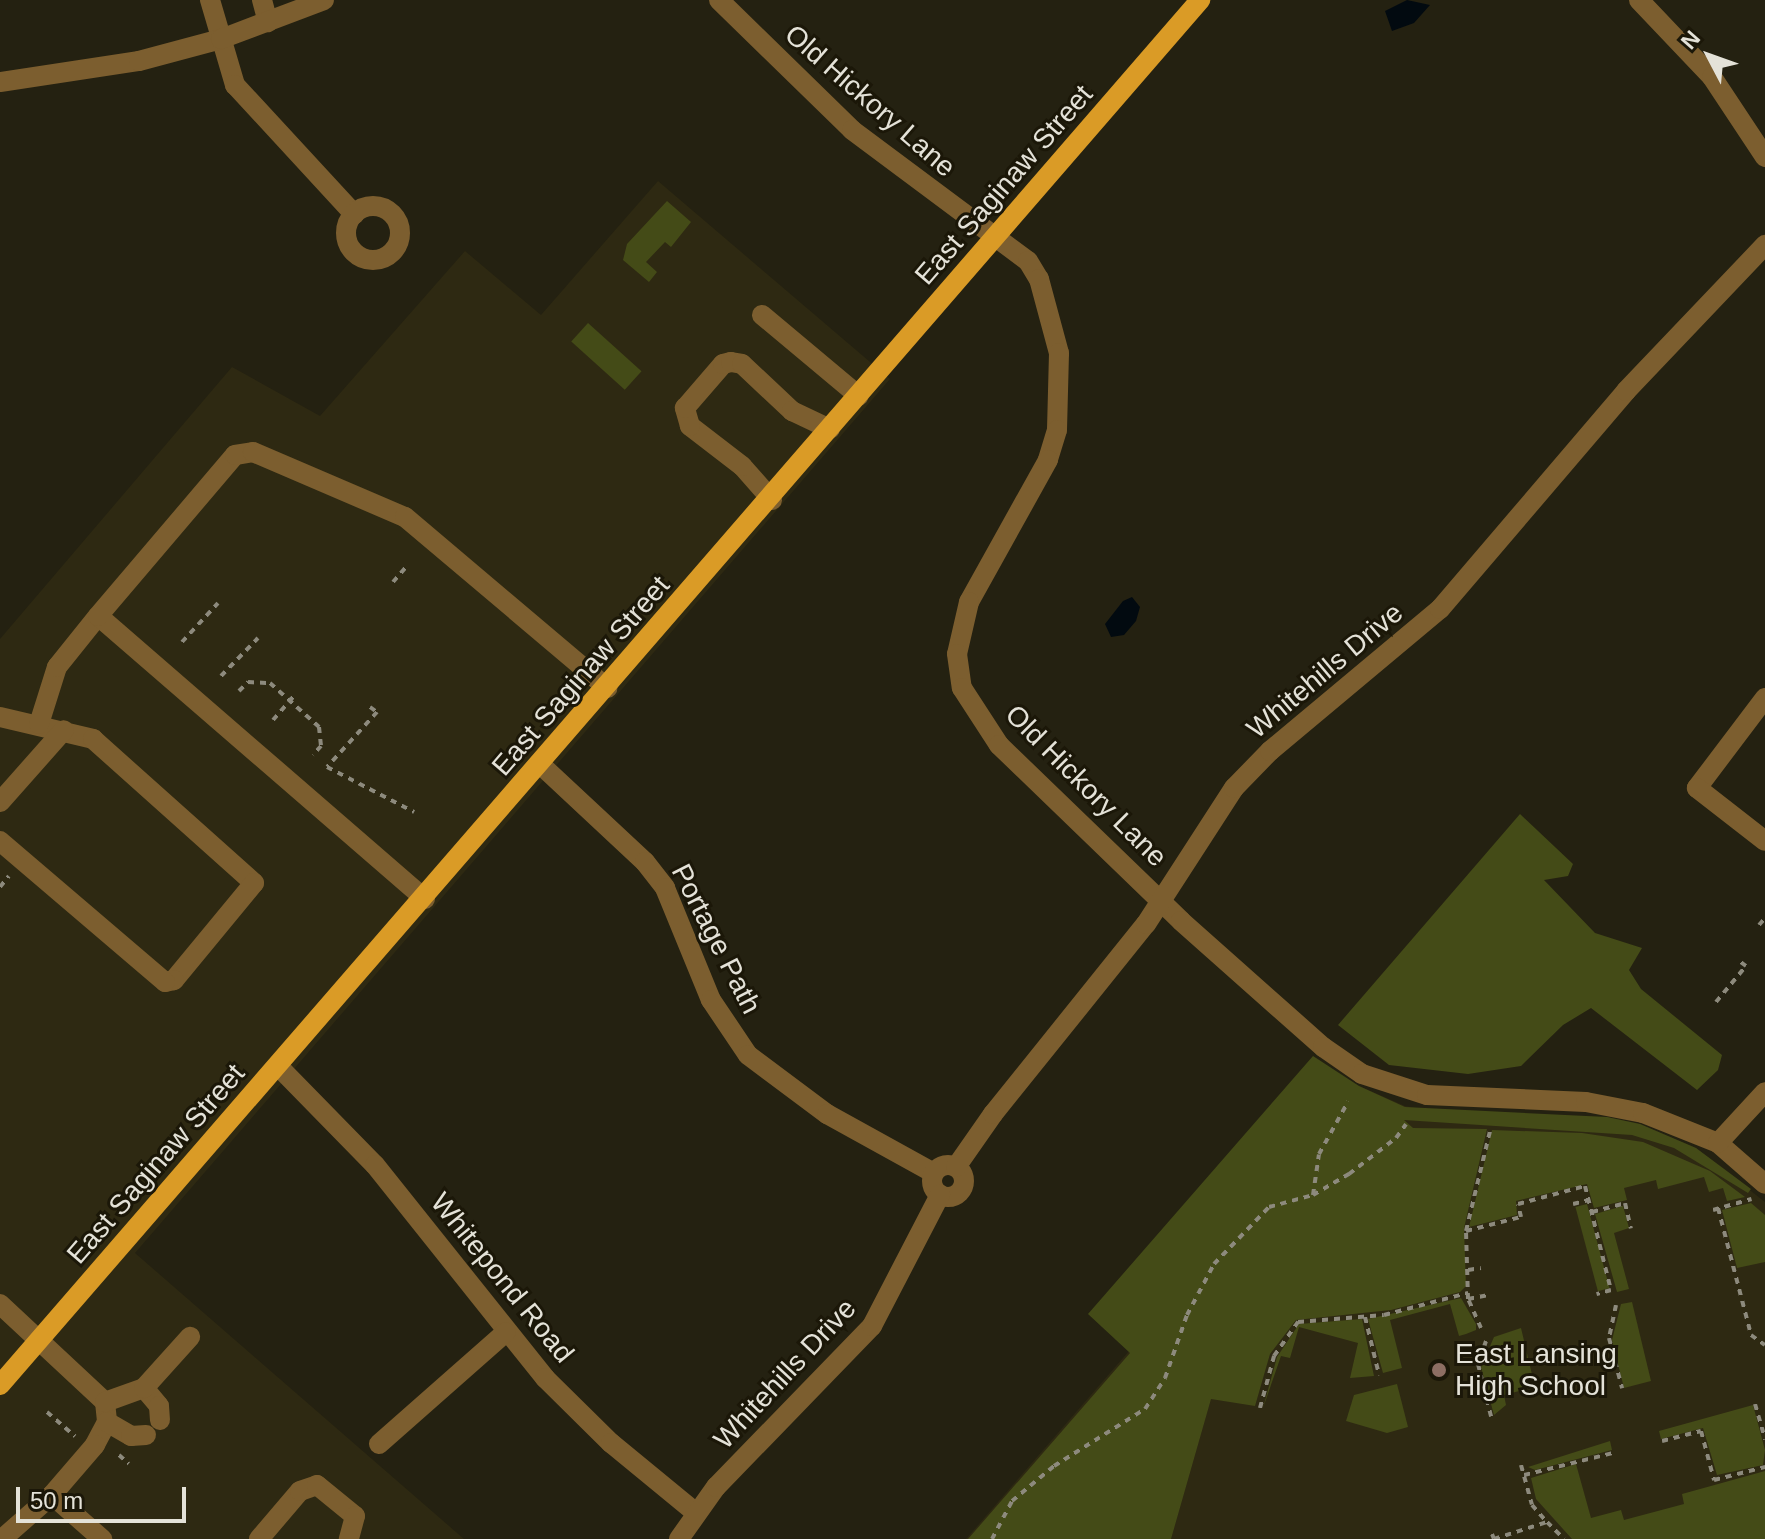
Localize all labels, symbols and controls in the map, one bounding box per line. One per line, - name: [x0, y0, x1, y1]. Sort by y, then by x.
- north arrow: [1669, 16, 1749, 96]
- street label: Old Hickory Lane: [778, 18, 962, 184]
- text: N: [1676, 26, 1705, 54]
- street label: East Saginaw Street: [908, 78, 1100, 292]
- street label: East Saginaw Street: [485, 569, 677, 783]
- street label: Whitehills Drive: [1240, 596, 1410, 746]
- street label: Old Hickory Lane: [998, 698, 1174, 874]
- street label: Portage Path: [664, 859, 768, 1019]
- street label: East Saginaw Street: [60, 1057, 252, 1271]
- street label: Whitepond Road: [423, 1186, 581, 1370]
- street label: Whitehills Drive: [707, 1292, 863, 1456]
- place label: East Lansing High School: [1455, 1337, 1617, 1403]
- marker: East Lansing High School: [1430, 1361, 1448, 1379]
- scale bar: [20, 1471, 190, 1521]
- text: 50 m: [30, 1487, 83, 1514]

